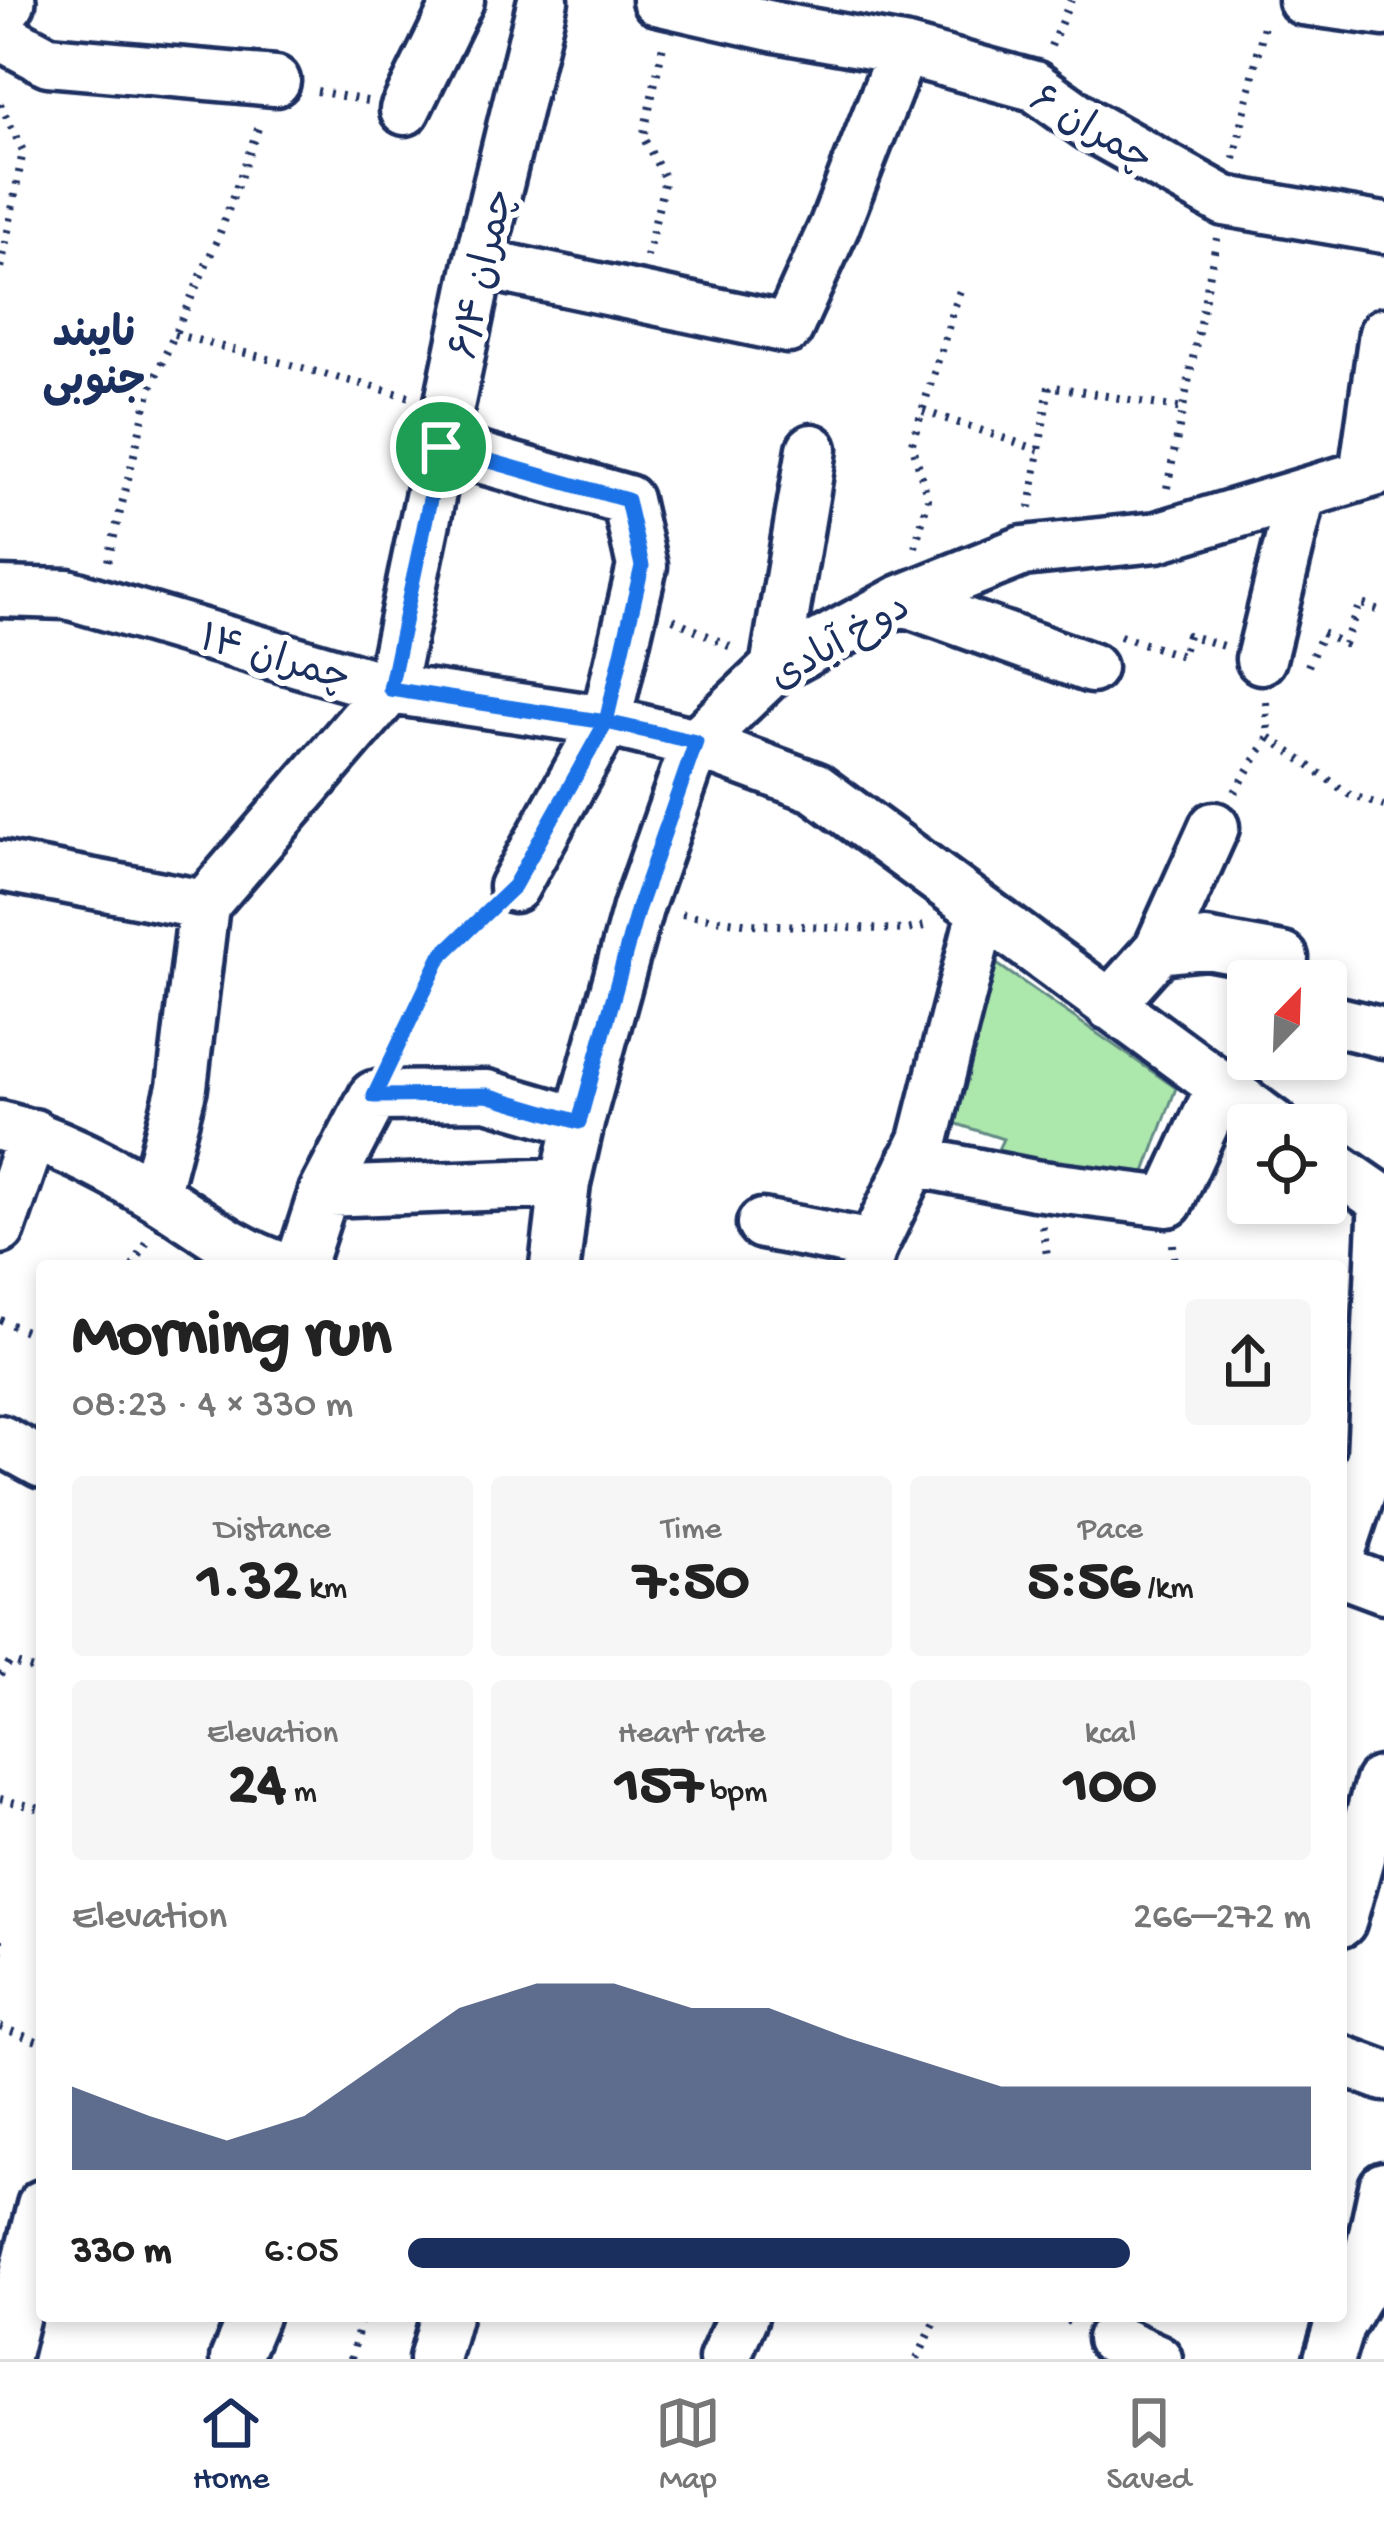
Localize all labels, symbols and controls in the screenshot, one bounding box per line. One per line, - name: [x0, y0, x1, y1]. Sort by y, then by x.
- street label: چمران ۶: [1020, 79, 1159, 186]
- street label: چمران ۶/۴: [444, 185, 528, 364]
- district label: نایبند جنوبی: [43, 312, 145, 410]
- pin: [390, 396, 492, 498]
- icon: arrive: [408, 414, 474, 480]
- street label: دوخ آبادی: [762, 584, 920, 703]
- street label: چمران ۱۴: [194, 618, 355, 705]
- north arrow: [1227, 960, 1347, 1080]
- map controls: [1227, 960, 1347, 1224]
- button: locate: [1227, 1104, 1347, 1224]
- button: share: [1185, 1299, 1311, 1425]
- text: Morning run: [72, 1300, 391, 1378]
- text: 08:23 · 4 × 330 m: [72, 1384, 353, 1430]
- text: Distance: [214, 1512, 331, 1550]
- text: Time: [661, 1512, 722, 1550]
- text: Pace: [1078, 1512, 1143, 1550]
- text: 1.32: [198, 1550, 301, 1620]
- text: 7:50: [634, 1550, 749, 1620]
- text: 5:56: [1027, 1550, 1140, 1620]
- text: km: [301, 1571, 347, 1609]
- text: /km: [1140, 1571, 1194, 1609]
- text: Elevation: [207, 1716, 338, 1754]
- text: Heart rate: [618, 1716, 765, 1754]
- text: kcal: [1085, 1716, 1136, 1754]
- text: 24: [228, 1754, 286, 1824]
- text: 157: [616, 1754, 703, 1824]
- text: 100: [1064, 1754, 1157, 1824]
- text: m: [286, 1775, 317, 1813]
- text: bpm: [703, 1775, 767, 1813]
- text: Elevation: [72, 1896, 227, 1942]
- text: 266–272 m: [1133, 1896, 1311, 1942]
- text: 330 m: [72, 2230, 172, 2276]
- text: 6:05: [264, 2230, 339, 2276]
- tab: Home: [193, 2390, 269, 2500]
- tab: Map: [655, 2390, 721, 2500]
- tab: Saved: [1107, 2390, 1191, 2500]

